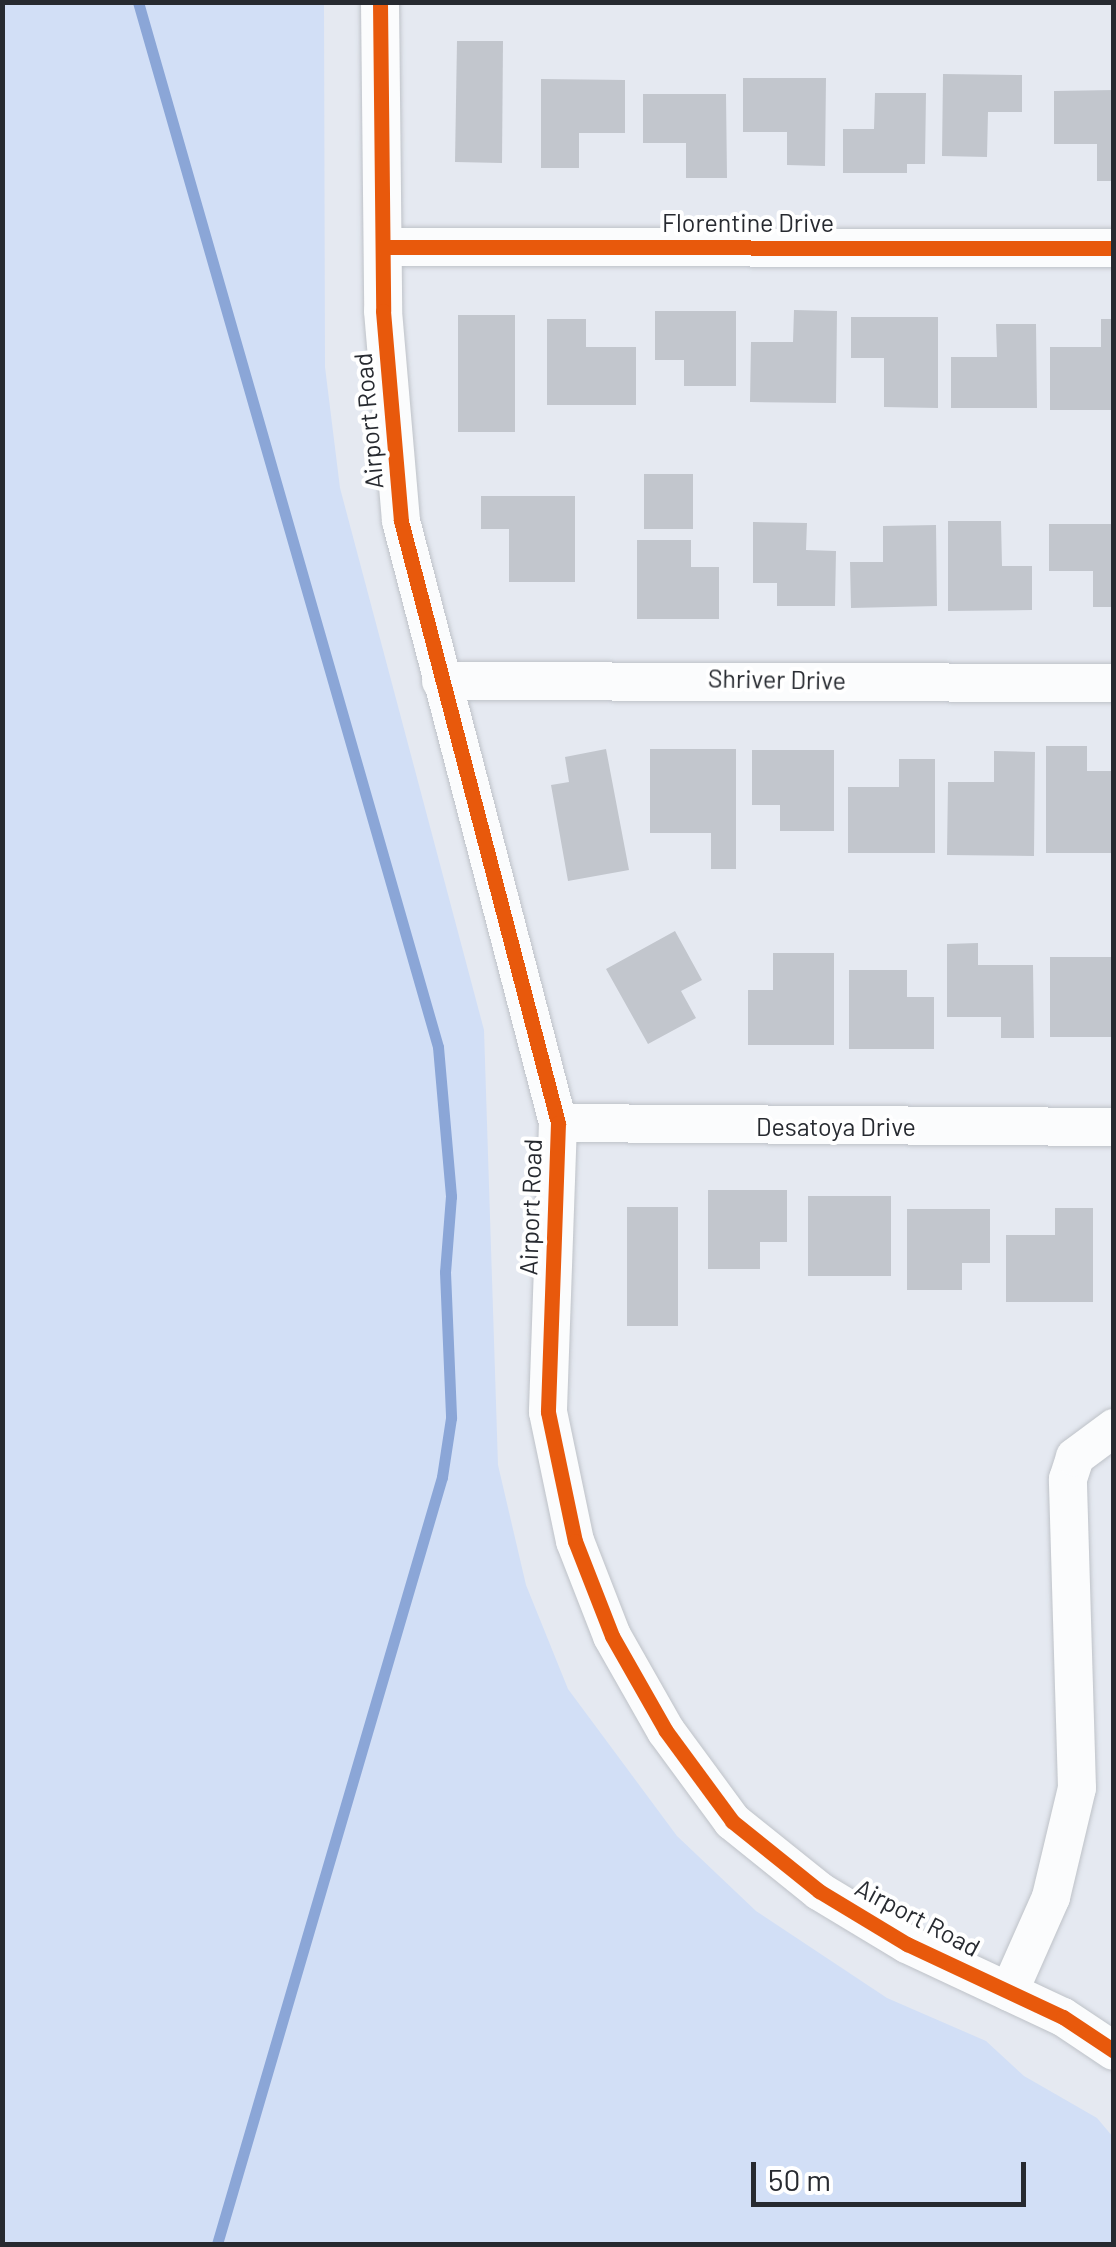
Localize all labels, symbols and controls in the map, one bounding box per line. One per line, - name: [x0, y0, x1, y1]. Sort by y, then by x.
- street label: Florentine Drive: [662, 207, 834, 237]
- street label: Airport Road: [347, 352, 389, 490]
- street label: Shriver Drive: [708, 663, 846, 695]
- street label: Desatoya Drive: [756, 1111, 916, 1141]
- street label: Airport Road: [513, 1138, 547, 1276]
- street label: Airport Road: [851, 1872, 985, 1962]
- scale bar: [756, 2142, 1031, 2204]
- text: 50 m: [768, 2161, 831, 2197]

